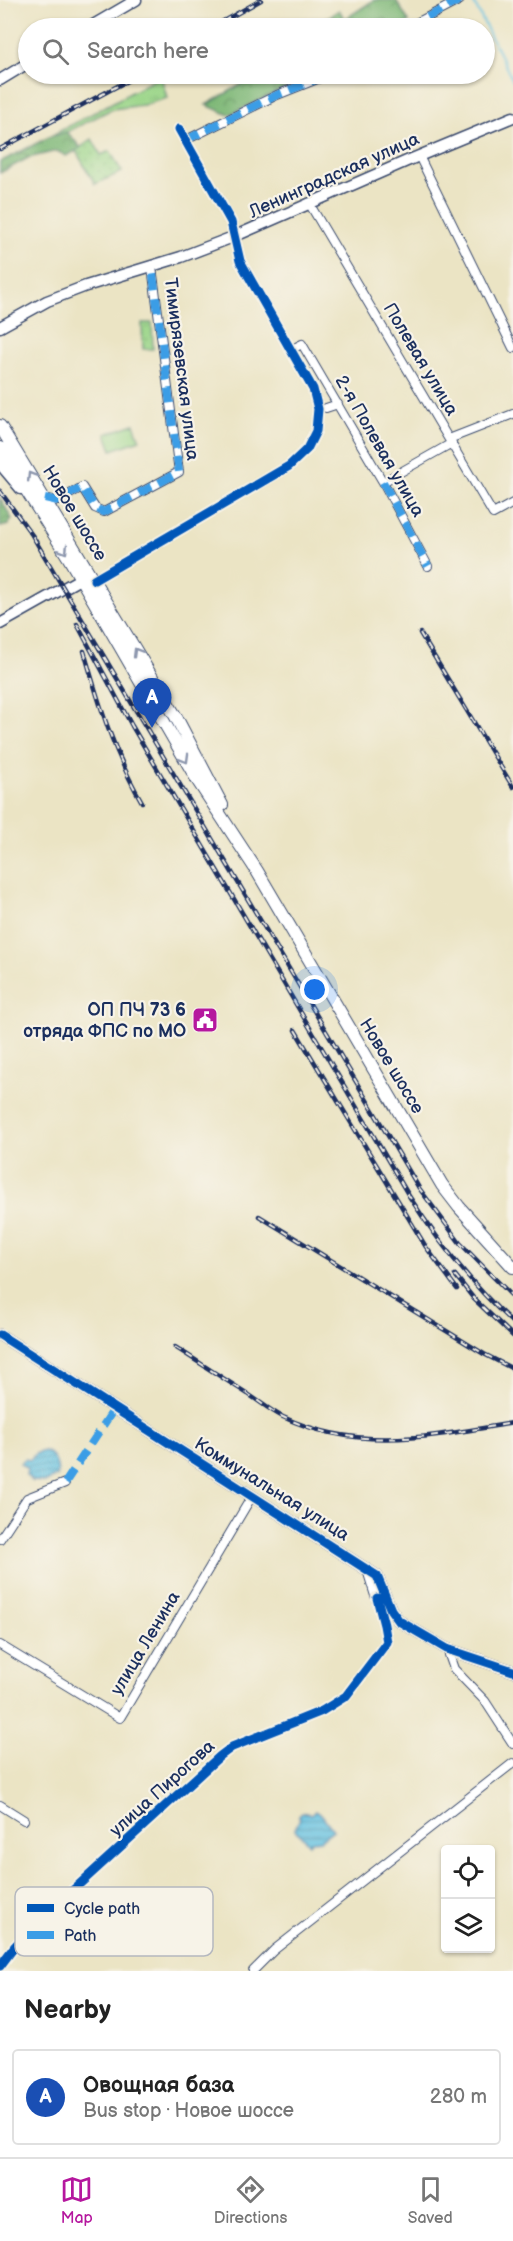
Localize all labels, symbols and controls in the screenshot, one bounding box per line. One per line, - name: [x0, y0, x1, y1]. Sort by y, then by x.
- search box: [18, 18, 495, 84]
- icon: search: [39, 35, 72, 68]
- text: Search here: [87, 38, 209, 65]
- street label: Ленинградская улица: [245, 128, 423, 223]
- street label: Тимирязевская улица: [160, 276, 203, 462]
- street label: Полевая улица: [379, 299, 463, 420]
- street label: 2-я Полевая улица: [331, 372, 429, 521]
- street label: Новое шоссе: [38, 462, 111, 565]
- one-way arrow: [27, 472, 39, 482]
- one-way arrow: [56, 544, 68, 554]
- one-way arrow: [133, 648, 145, 658]
- pin: A: [132, 678, 172, 728]
- one-way arrow: [178, 753, 190, 763]
- your location: [300, 975, 329, 1004]
- place label: ОП ПЧ 73 6 отряда ФПС по МО: [23, 1000, 186, 1042]
- public building icon: ОП ПЧ 73 6 отряда ФПС по МО: [190, 1005, 220, 1035]
- street label: Новое шоссе: [355, 1015, 428, 1118]
- street label: Коммунальная улица: [190, 1433, 353, 1546]
- street label: улица Ленина: [106, 1587, 185, 1699]
- street label: улица Пирогова: [106, 1736, 219, 1841]
- map controls: [441, 1845, 495, 1953]
- button: locate: [441, 1845, 495, 1899]
- legend: [15, 1887, 213, 1956]
- button: layers: [441, 1899, 495, 1953]
- text: Cycle path: [64, 1900, 140, 1919]
- text: Path: [64, 1927, 96, 1946]
- text: Nearby: [24, 1995, 111, 2026]
- text: Овощная база: [83, 2072, 234, 2099]
- text: A: [39, 2085, 52, 2109]
- text: 280 m: [430, 2085, 487, 2109]
- text: Bus stop · Новое шоссе: [83, 2099, 294, 2123]
- tab: Map: [60, 2173, 93, 2228]
- tab: Directions: [214, 2173, 287, 2228]
- tab: Saved: [408, 2173, 453, 2228]

